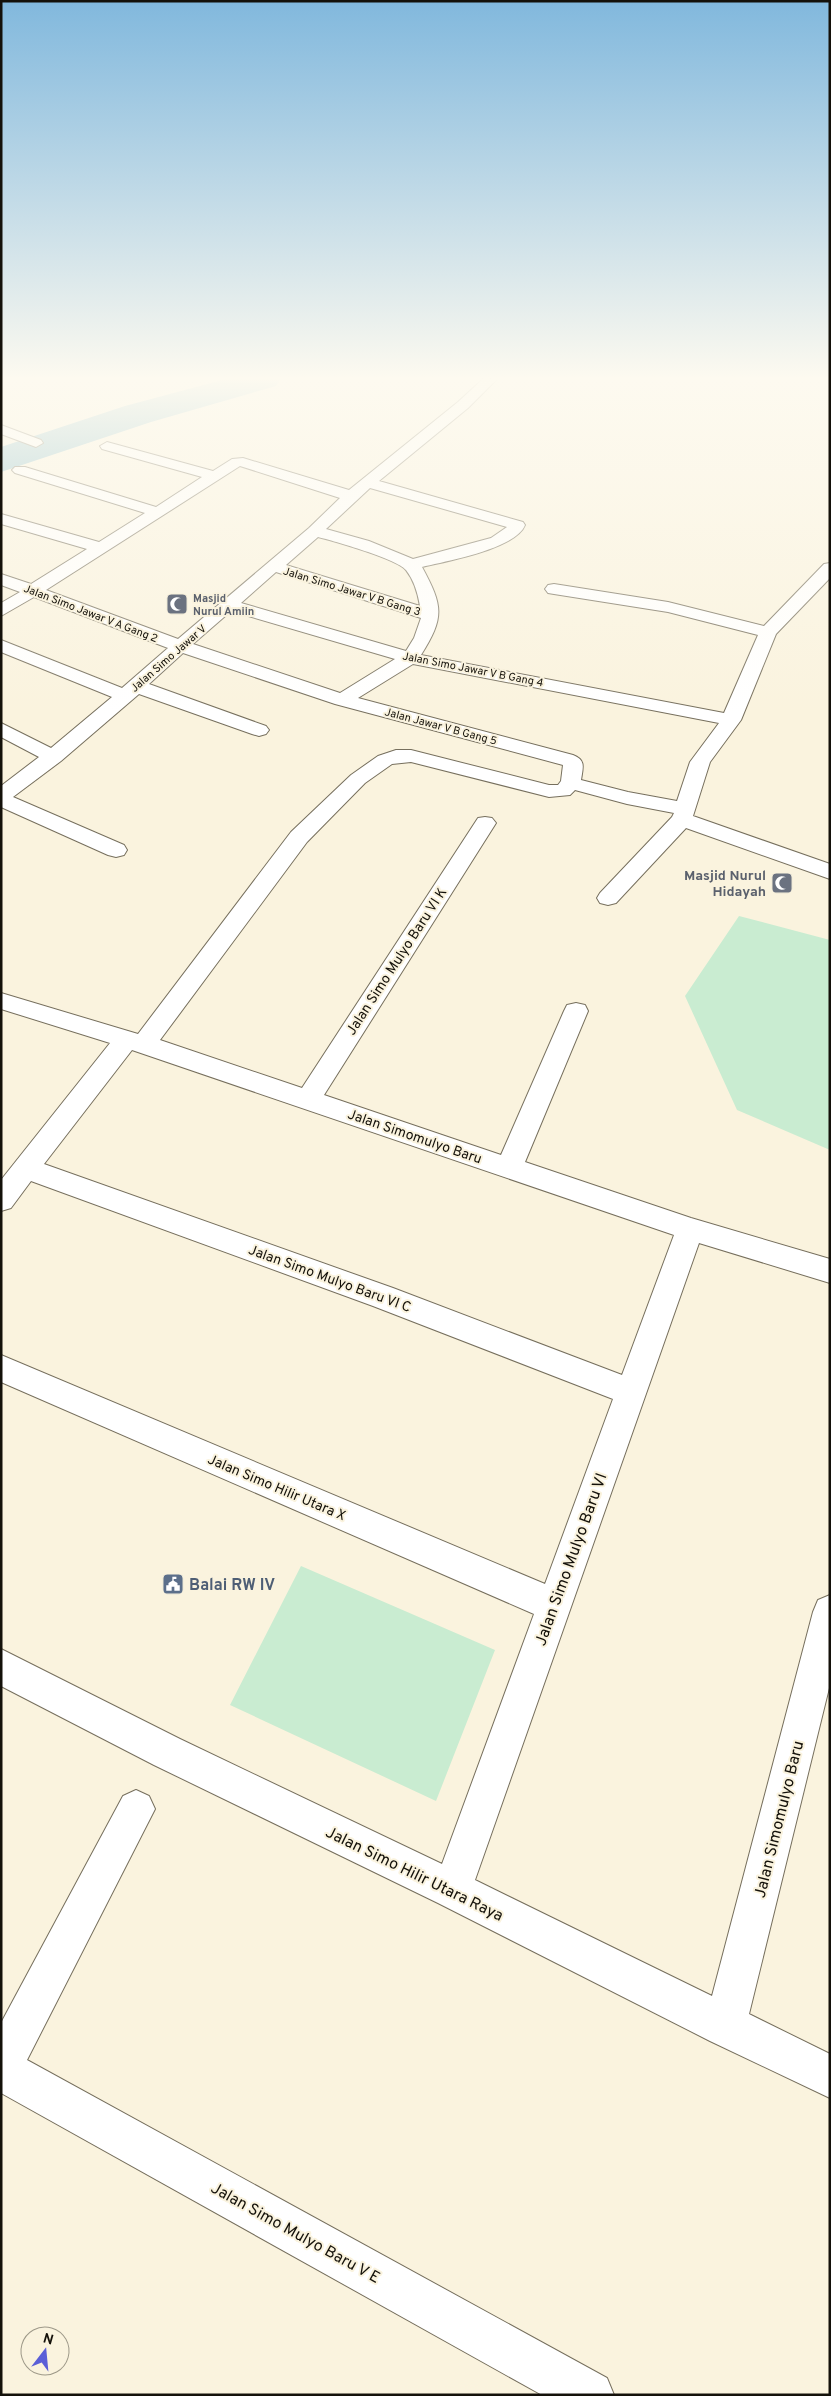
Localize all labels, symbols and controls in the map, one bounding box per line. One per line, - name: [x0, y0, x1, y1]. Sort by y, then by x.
- street label: Jalan Simo Jawar V B Gang 3: [281, 564, 422, 620]
- street label: Jalan Simo Jawar V A Gang 2: [22, 582, 160, 646]
- mosque icon: Masjid Nurul Amiin: [165, 592, 189, 616]
- place label: Masjid Nurul Amiin: [193, 592, 254, 619]
- street label: Jalan Simo Jawar V: [128, 622, 209, 696]
- street label: Jalan Simo Jawar V B Gang 4: [401, 649, 545, 691]
- street label: Jalan Jawar V B Gang 5: [383, 705, 499, 749]
- place label: Masjid Nurul Hidayah: [684, 868, 766, 901]
- mosque icon: Masjid Nurul Hidayah: [770, 871, 794, 895]
- street label: Jalan Simo Mulyo Baru VI K: [343, 885, 451, 1039]
- street label: Jalan Simomulyo Baru: [345, 1106, 484, 1168]
- street label: Jalan Simo Mulyo Baru VI C: [246, 1242, 413, 1317]
- street label: Jalan Simo Hilir Utara X: [205, 1452, 348, 1525]
- street label: Jalan Simo Mulyo Baru VI: [531, 1471, 612, 1649]
- public building icon: Balai RW IV: [161, 1572, 185, 1596]
- place label: Balai RW IV: [189, 1576, 275, 1596]
- street label: Jalan Simomulyo Baru: [751, 1739, 809, 1900]
- street label: Jalan Simo Hilir Utara Raya: [322, 1823, 506, 1927]
- street label: Jalan Simo Mulyo Baru V E: [207, 2179, 383, 2289]
- north arrow: [20, 2326, 70, 2376]
- text: N: [41, 2330, 55, 2350]

